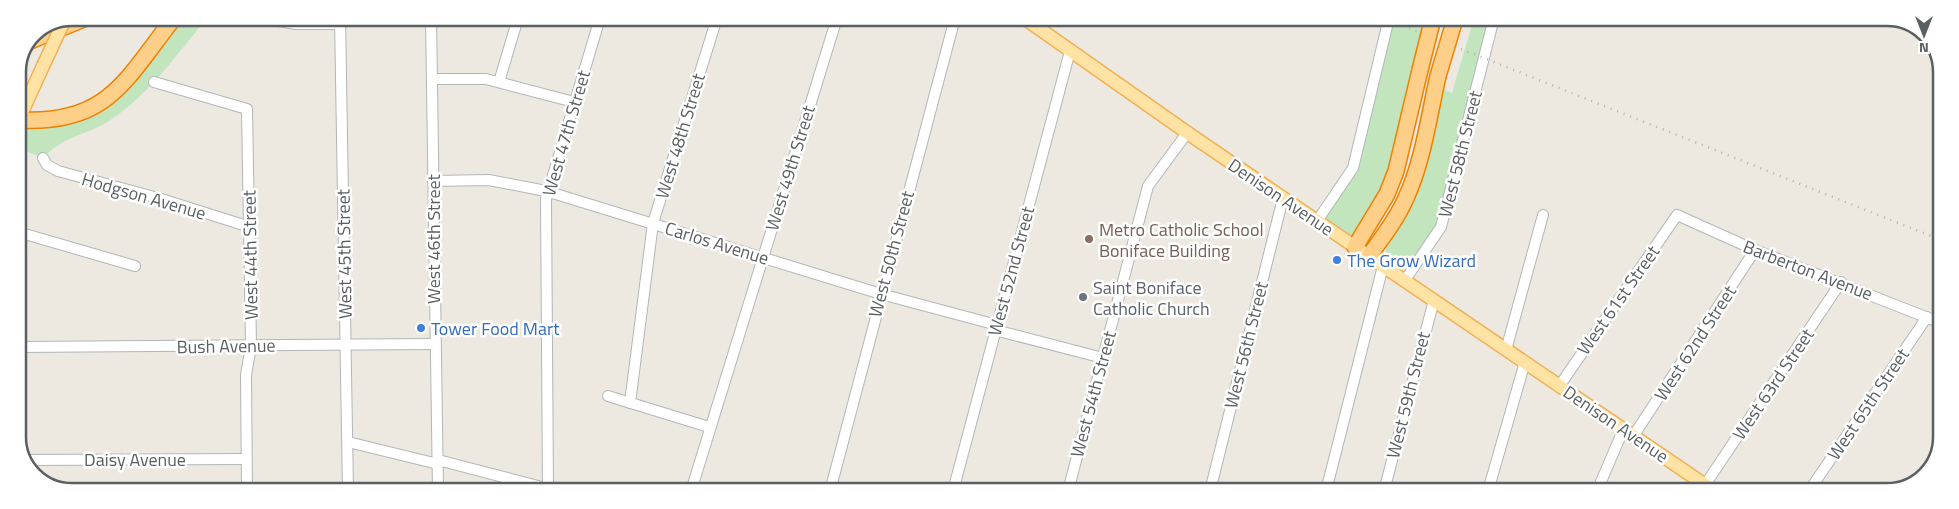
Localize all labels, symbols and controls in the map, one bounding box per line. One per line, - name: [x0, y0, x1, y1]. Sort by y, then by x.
- north arrow: [1899, 10, 1949, 60]
- text: N: [1919, 38, 1929, 59]
- street label: West 47th Street: [535, 66, 597, 199]
- street label: West 48th Street: [648, 69, 712, 202]
- street label: West 58th Street: [1431, 87, 1489, 220]
- street label: West 49th Street: [758, 101, 822, 234]
- street label: Denison Avenue: [1223, 152, 1339, 242]
- street label: Hodgson Avenue: [79, 165, 209, 227]
- street label: West 46th Street: [420, 173, 447, 304]
- street label: West 50th Street: [861, 187, 921, 320]
- street label: West 45th Street: [329, 188, 359, 319]
- street label: West 44th Street: [235, 189, 265, 320]
- street label: West 52nd Street: [981, 203, 1041, 339]
- street label: Carlos Avenue: [662, 214, 772, 272]
- place label: Metro Catholic School Boniface Building: [1099, 216, 1264, 264]
- marker: Metro Catholic School Boniface Building: [1083, 233, 1095, 245]
- street label: Barberton Avenue: [1739, 233, 1877, 307]
- street label: West 61st Street: [1570, 239, 1666, 360]
- place label: The Grow Wizard: [1347, 247, 1476, 274]
- marker: The Grow Wizard: [1331, 254, 1343, 266]
- place label: Saint Boniface Catholic Church: [1093, 274, 1210, 322]
- street label: West 56th Street: [1217, 278, 1275, 411]
- street label: West 62nd Street: [1647, 279, 1743, 406]
- marker: Saint Boniface Catholic Church: [1077, 291, 1089, 303]
- place label: Tower Food Mart: [431, 315, 560, 342]
- marker: Tower Food Mart: [415, 322, 427, 334]
- street label: West 63rd Street: [1726, 322, 1821, 445]
- street label: West 54th Street: [1063, 327, 1123, 460]
- street label: West 59th Street: [1379, 328, 1437, 461]
- street label: Bush Avenue: [176, 332, 276, 360]
- street label: West 65th Street: [1821, 342, 1916, 465]
- street label: Denison Avenue: [1558, 379, 1674, 469]
- street label: Daisy Avenue: [84, 446, 186, 473]

